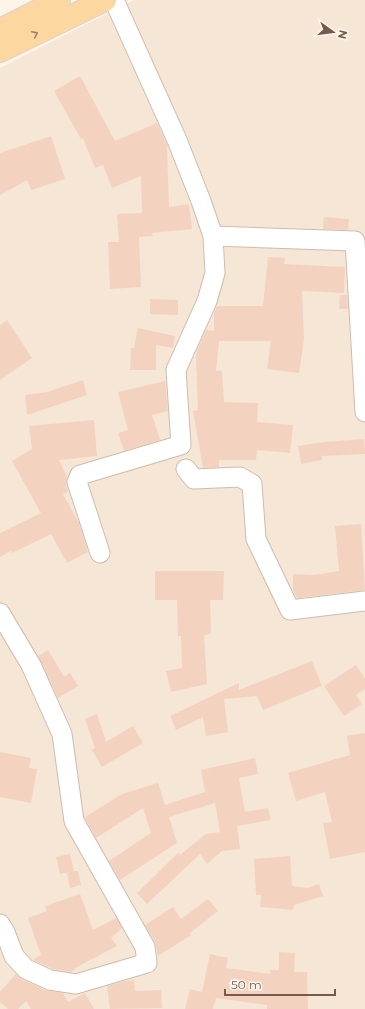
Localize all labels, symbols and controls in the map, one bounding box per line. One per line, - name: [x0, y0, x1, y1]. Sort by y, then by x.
- north arrow: [313, 12, 353, 52]
- text: N: [335, 28, 351, 40]
- one-way arrow: [31, 31, 38, 39]
- scale bar: [225, 971, 335, 997]
- text: 50 m: [231, 977, 262, 992]

